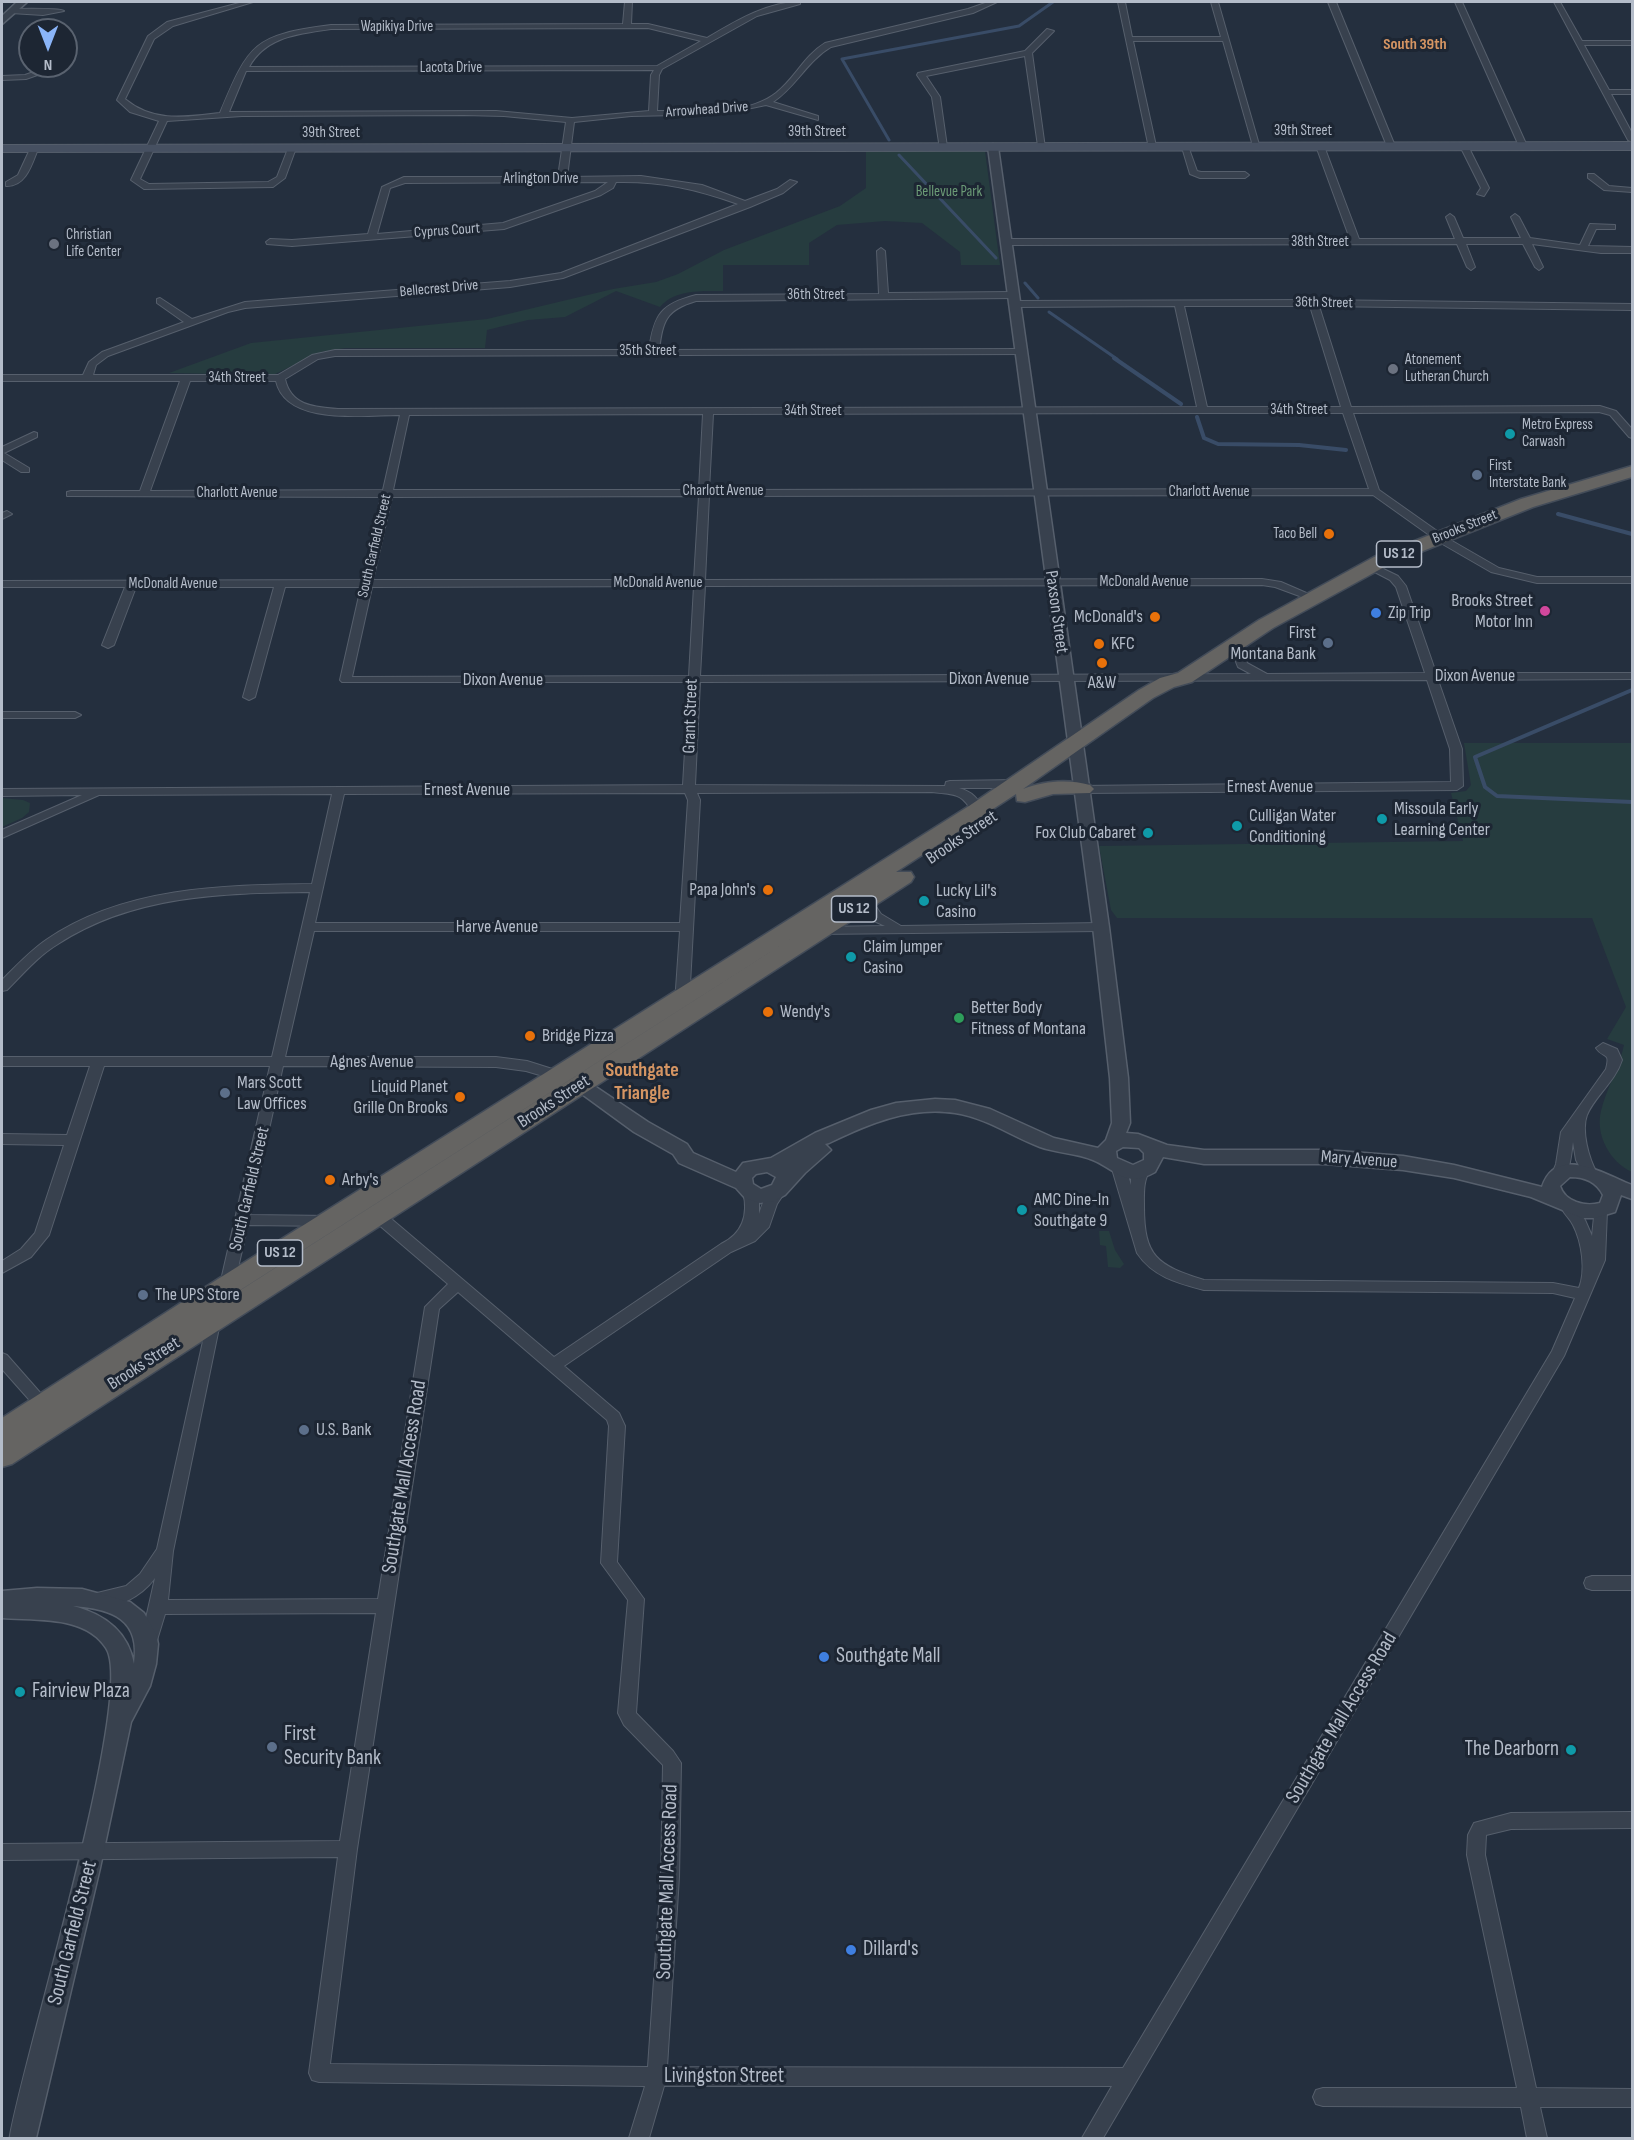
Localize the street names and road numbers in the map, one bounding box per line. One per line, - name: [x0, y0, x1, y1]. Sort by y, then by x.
- street label: Wapikiya Drive: [361, 18, 433, 36]
- street label: Lacota Drive: [420, 59, 482, 77]
- street label: Arrowhead Drive: [665, 98, 749, 122]
- street label: 39th Street: [1274, 122, 1332, 140]
- street label: 39th Street: [788, 123, 846, 141]
- street label: 39th Street: [302, 124, 360, 142]
- street label: Arlington Drive: [504, 170, 578, 188]
- street label: Cyprus Court: [413, 220, 481, 242]
- street label: 38th Street: [1291, 233, 1349, 251]
- street label: Bellecrest Drive: [399, 277, 479, 301]
- street label: 36th Street: [787, 286, 845, 304]
- street label: 36th Street: [1295, 293, 1353, 313]
- street label: 35th Street: [619, 342, 677, 360]
- street label: 34th Street: [208, 369, 266, 387]
- street label: 34th Street: [1270, 401, 1328, 419]
- street label: 34th Street: [784, 402, 842, 420]
- street label: Charlott Avenue: [683, 482, 763, 500]
- street label: Charlott Avenue: [1169, 483, 1249, 501]
- street label: Charlott Avenue: [197, 484, 277, 502]
- street label: South Garfield Street: [354, 493, 396, 599]
- street label: Brooks Street: [1430, 506, 1500, 548]
- road number: US 12: [1376, 541, 1422, 567]
- street label: Paxson Street: [1039, 569, 1073, 655]
- street label: McDonald Avenue: [1100, 573, 1188, 591]
- street label: McDonald Avenue: [614, 574, 702, 592]
- street label: McDonald Avenue: [129, 575, 217, 593]
- street label: Dixon Avenue: [1435, 665, 1515, 687]
- street label: Dixon Avenue: [949, 668, 1029, 690]
- street label: Dixon Avenue: [463, 669, 543, 691]
- street label: Grant Street: [679, 678, 703, 754]
- street label: Ernest Avenue: [1227, 776, 1313, 798]
- street label: Ernest Avenue: [424, 779, 510, 801]
- street label: Brooks Street: [922, 806, 1002, 870]
- road number: US 12: [832, 896, 876, 922]
- street label: Harve Avenue: [456, 916, 538, 938]
- street label: Agnes Avenue: [330, 1051, 414, 1073]
- street label: Brooks Street: [514, 1071, 594, 1133]
- street label: South Garfield Street: [225, 1125, 275, 1253]
- street label: Mary Avenue: [1320, 1147, 1398, 1173]
- road number: US 12: [258, 1240, 302, 1266]
- street label: Brooks Street: [104, 1333, 184, 1395]
- street label: Southgate Mall Access Road: [377, 1379, 433, 1575]
- street label: Southgate Mall Access Road: [1281, 1628, 1403, 1808]
- street label: Southgate Mall Access Road: [652, 1784, 684, 1980]
- street label: South Garfield Street: [43, 1858, 103, 2008]
- street label: Livingston Street: [664, 2064, 784, 2090]

